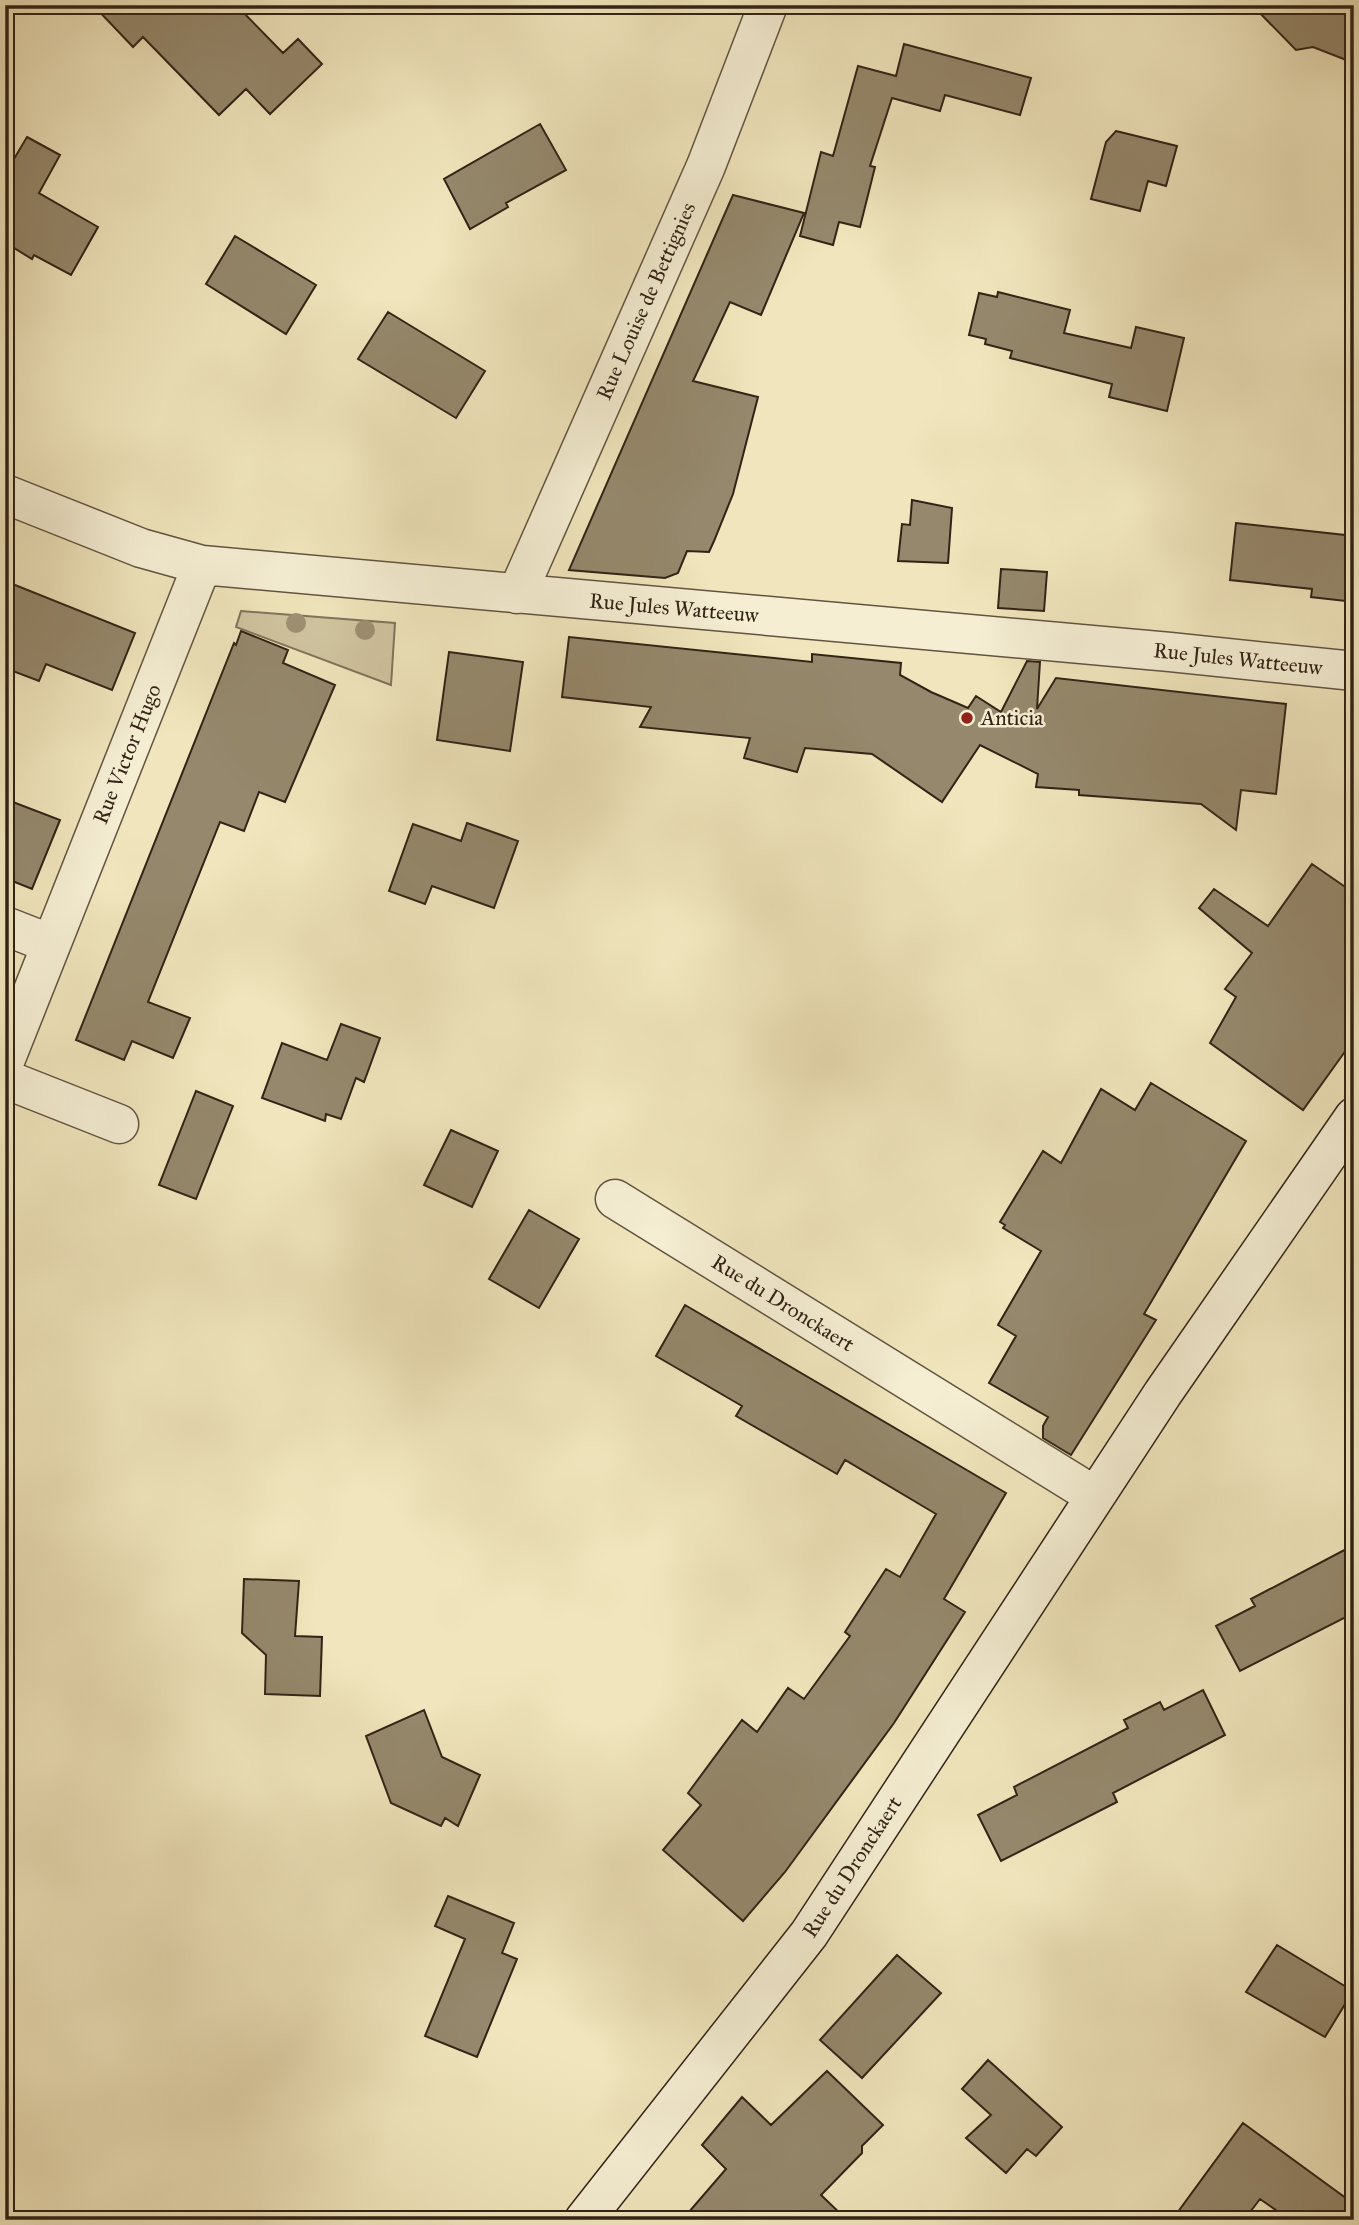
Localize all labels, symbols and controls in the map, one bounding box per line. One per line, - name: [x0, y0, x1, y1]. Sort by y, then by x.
- street label: Rue Louise de Bettignies: [591, 198, 701, 404]
- street label: Rue Jules Watteeuw: [588, 588, 760, 628]
- street label: Rue Jules Watteeuw: [1152, 637, 1324, 681]
- street label: Rue Victor Hugo: [87, 680, 167, 828]
- place label: Anticia: [980, 705, 1043, 731]
- marker: Anticia: [959, 710, 975, 726]
- street label: Rue du Dronckaert: [707, 1249, 860, 1358]
- street label: Rue du Dronckaert: [797, 1791, 908, 1943]

